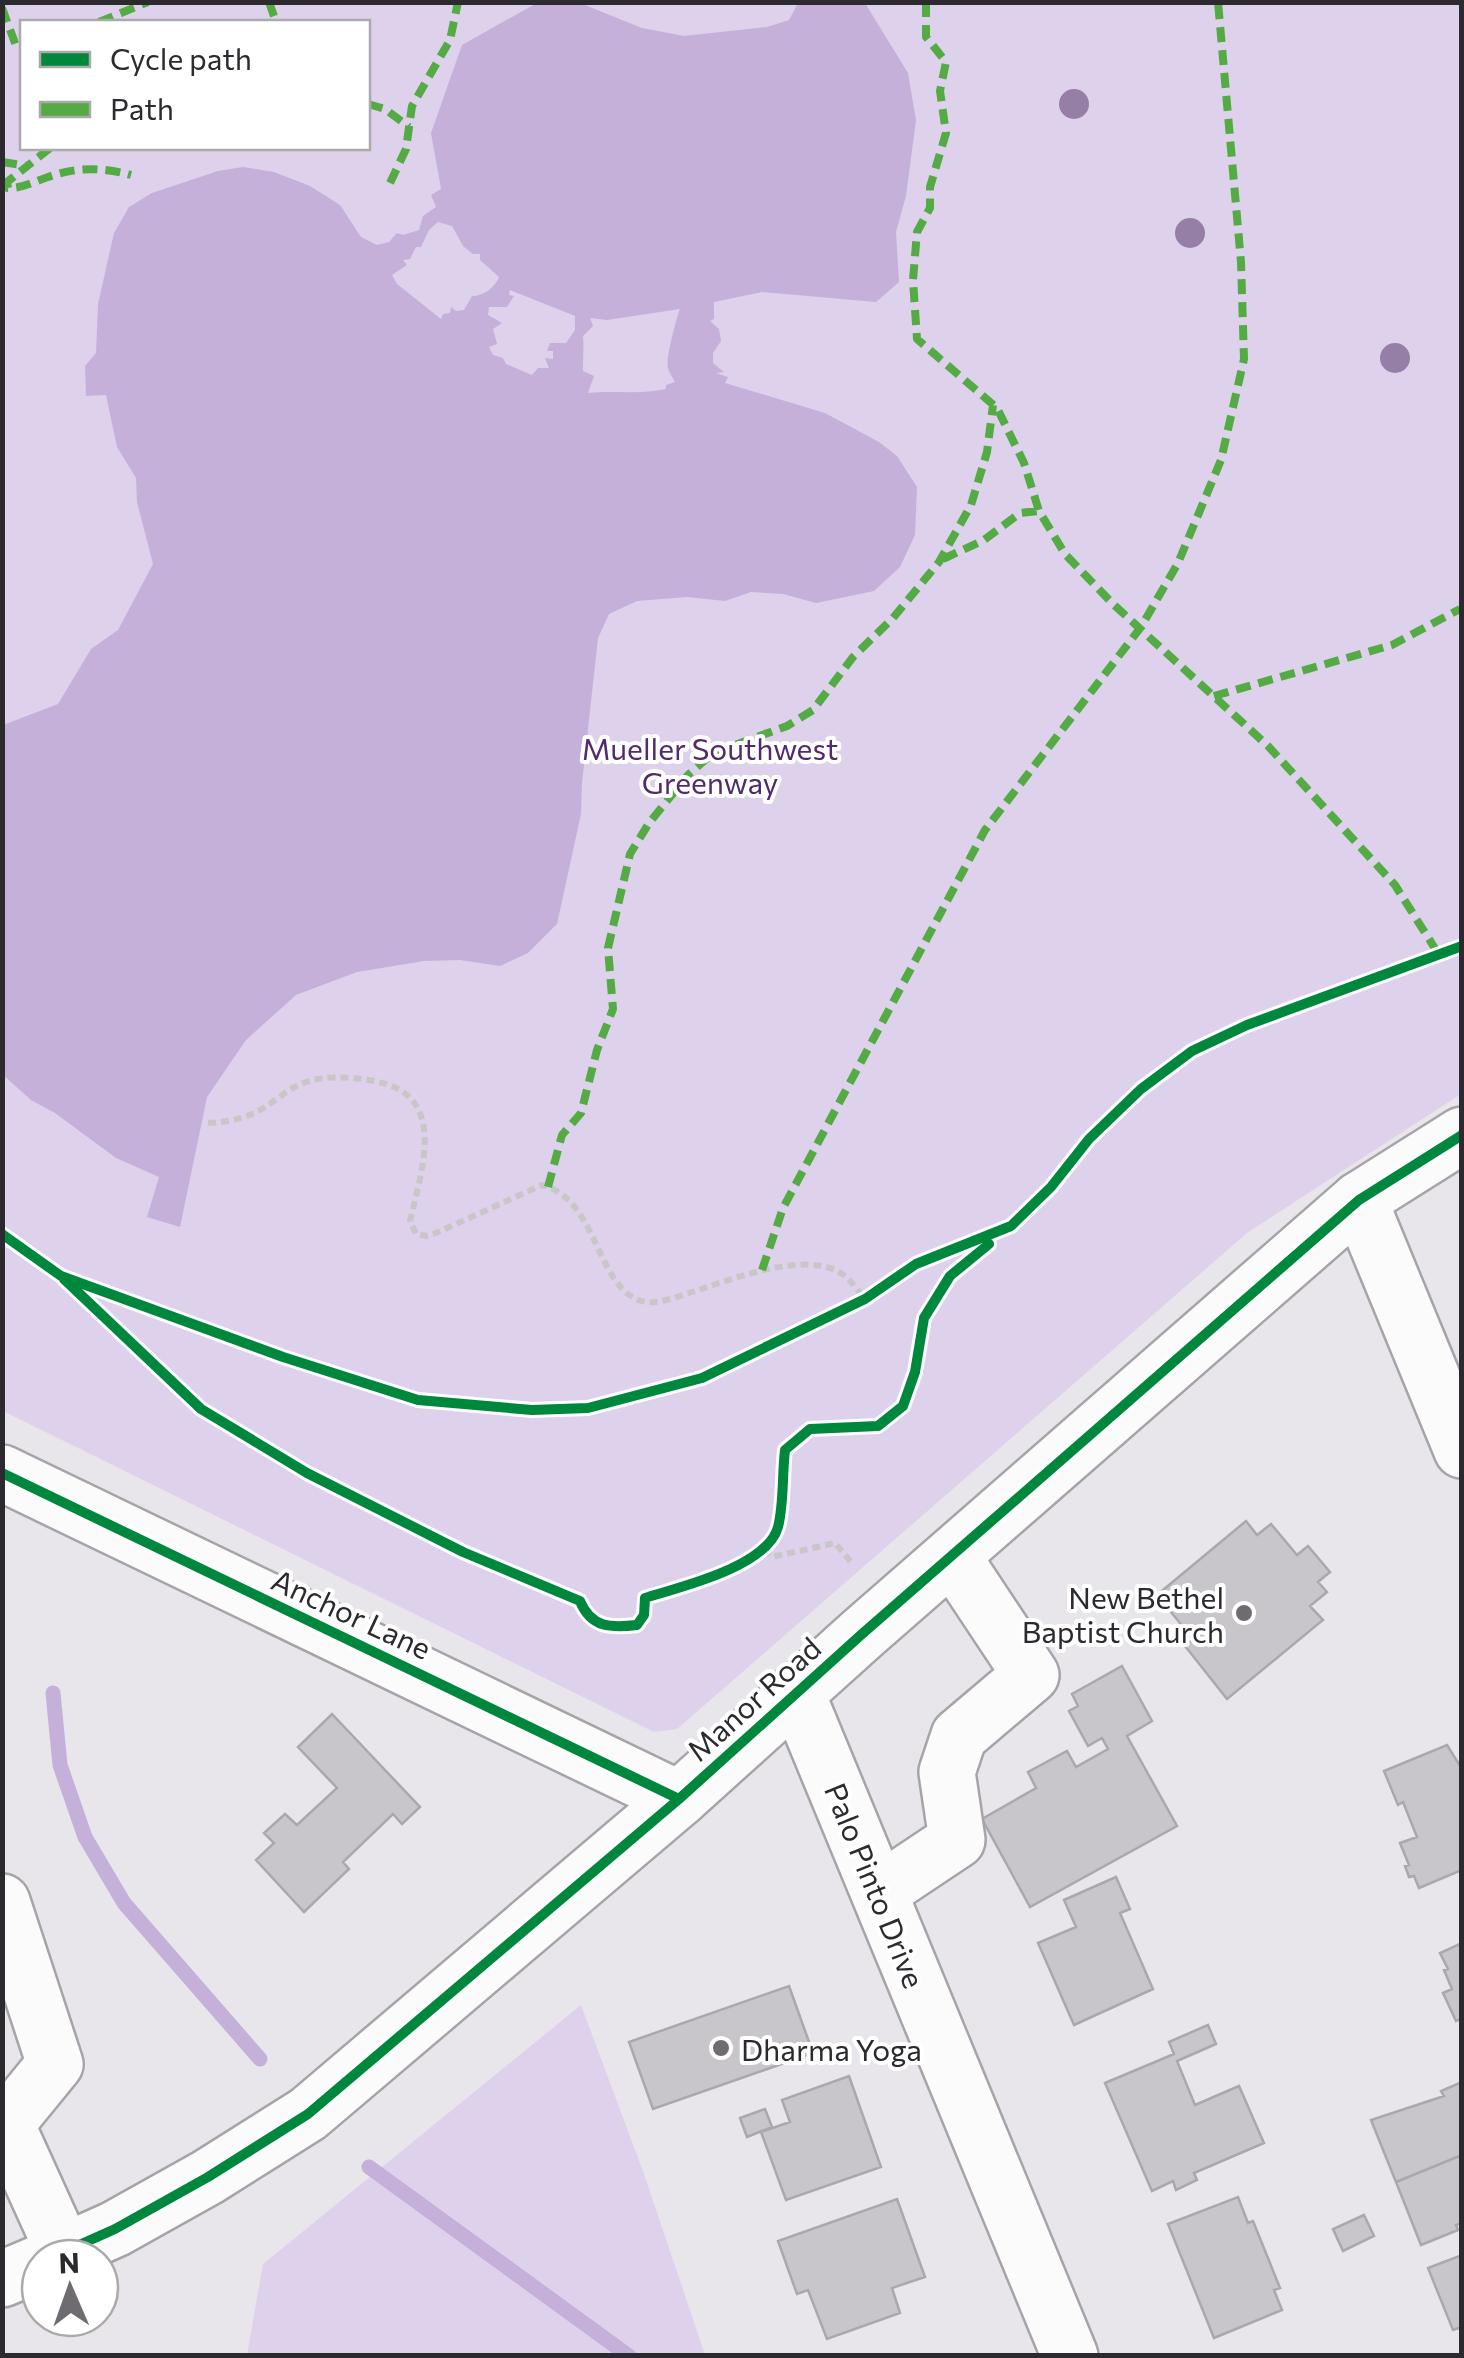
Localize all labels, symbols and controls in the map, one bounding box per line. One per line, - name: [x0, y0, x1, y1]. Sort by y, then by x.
- legend: [20, 20, 370, 150]
- text: Cycle path: [110, 39, 252, 76]
- text: Path: [110, 89, 174, 126]
- park label: Mueller Southwest Greenway: [582, 729, 838, 800]
- street label: Anchor Lane: [266, 1560, 438, 1666]
- place label: New Bethel Baptist Church: [1022, 1578, 1224, 1649]
- marker: New Bethel Baptist Church: [1233, 1602, 1255, 1624]
- street label: Manor Road: [679, 1628, 827, 1768]
- street label: Palo Pinto Drive: [818, 1777, 934, 1993]
- place label: Dharma Yoga: [741, 2030, 922, 2067]
- marker: Dharma Yoga: [710, 2037, 732, 2059]
- north arrow: [20, 2238, 120, 2338]
- text: N: [58, 2245, 80, 2279]

